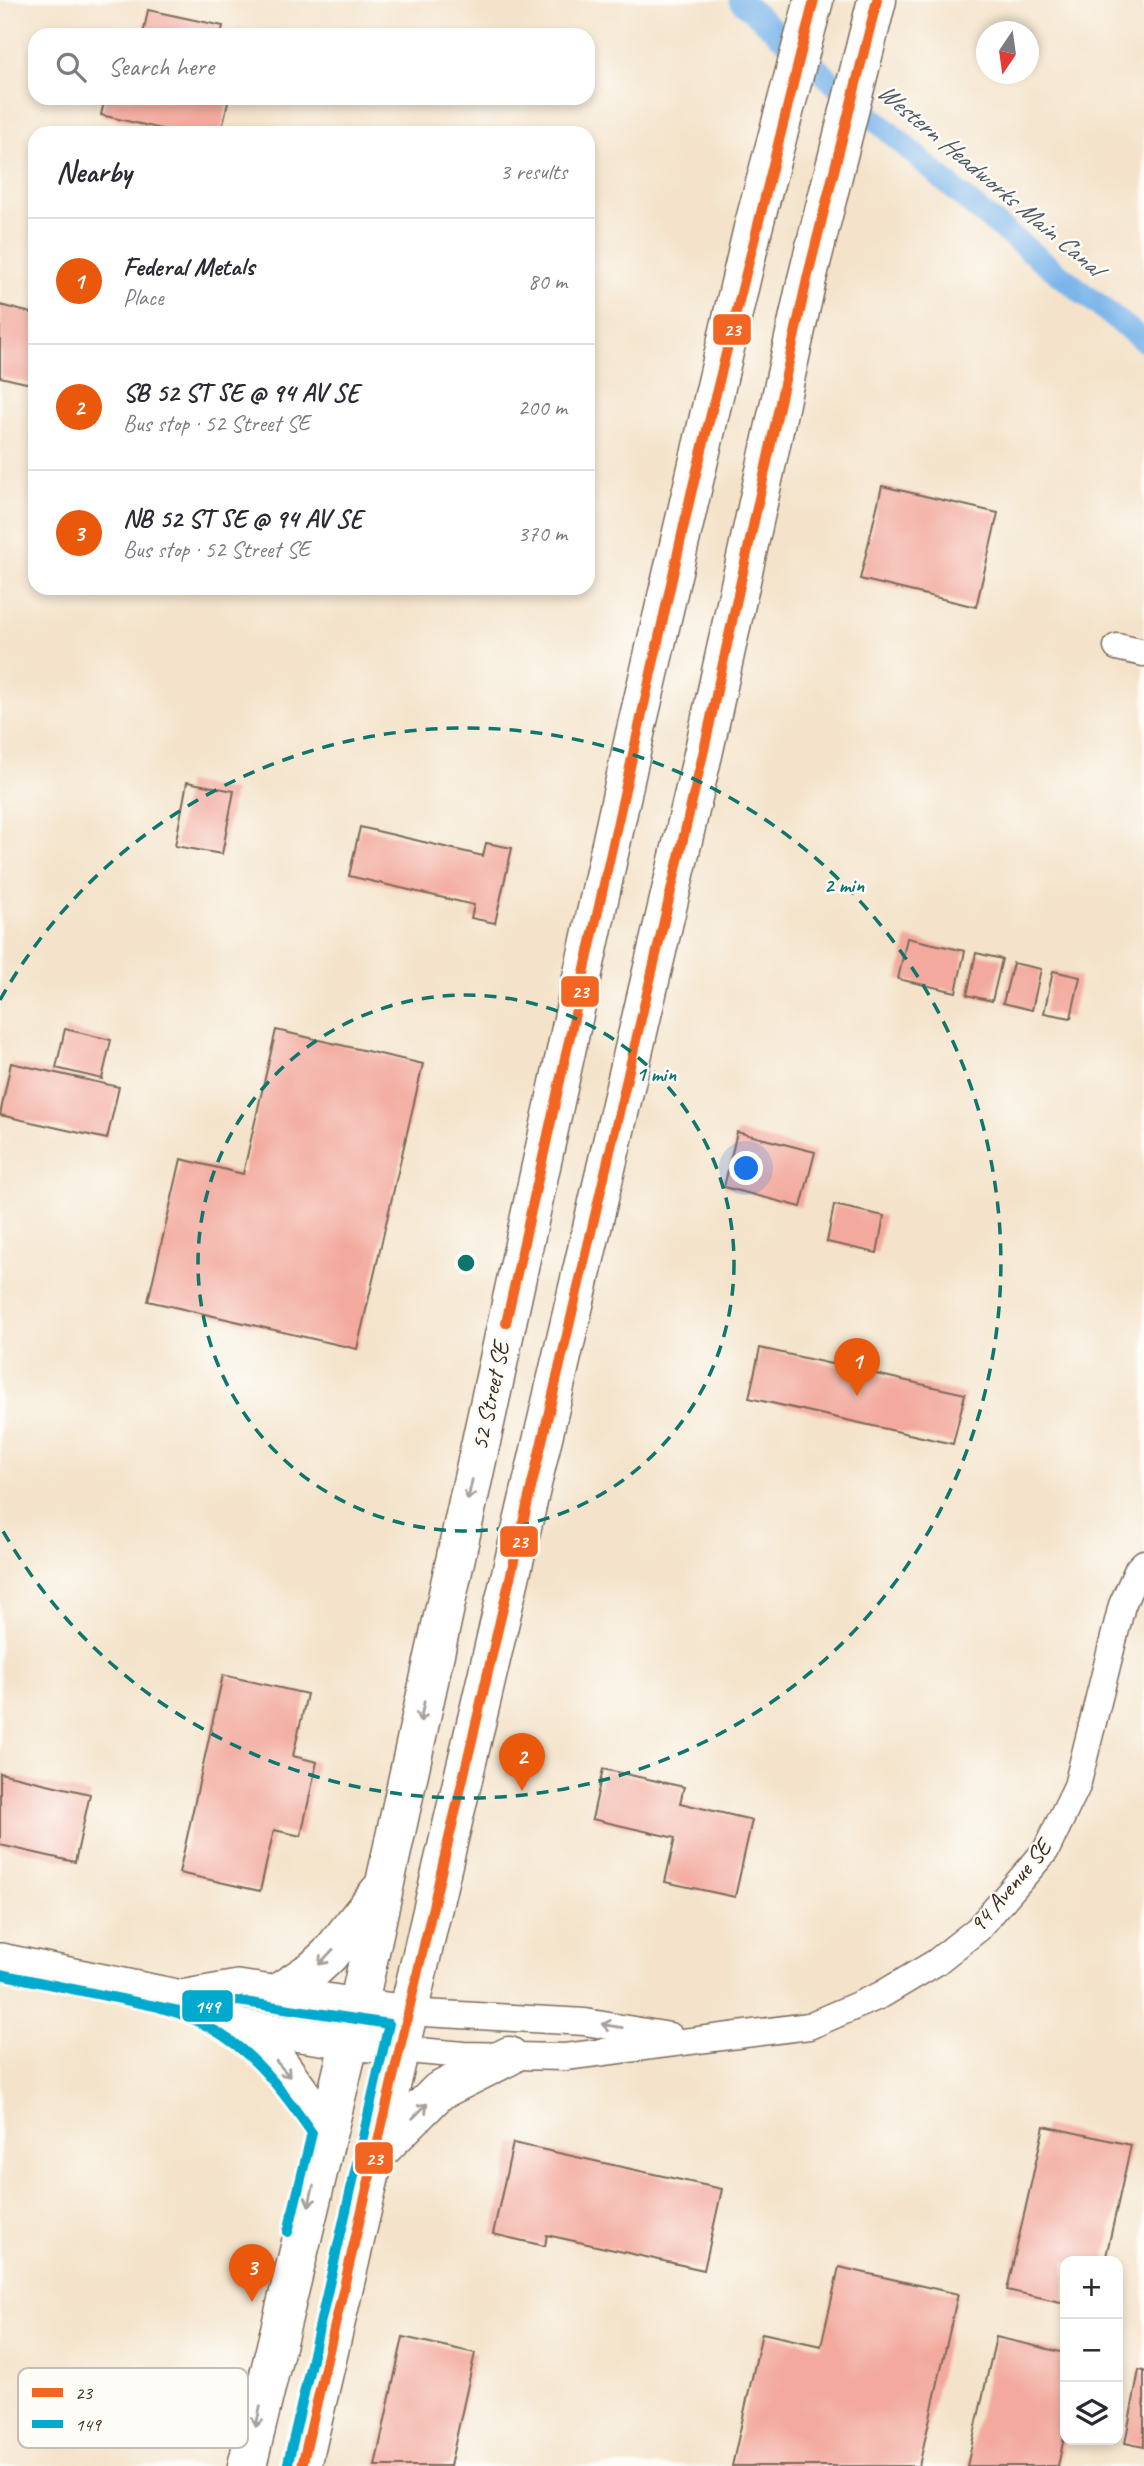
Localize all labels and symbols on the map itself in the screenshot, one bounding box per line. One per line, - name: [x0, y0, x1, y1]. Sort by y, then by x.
- north arrow: [976, 21, 1039, 84]
- water label: Western Headworks Main Canal: [871, 75, 1116, 288]
- line badge: 23: [712, 313, 752, 346]
- text: 23: [723, 318, 743, 342]
- text: 2 min: [824, 872, 864, 898]
- line badge: 23: [560, 975, 600, 1008]
- text: 23: [571, 980, 591, 1004]
- text: 1 min: [636, 1061, 676, 1087]
- your location: [729, 1151, 763, 1185]
- centre of rings: [454, 1251, 478, 1275]
- street label: 52 Street SE: [464, 1336, 517, 1453]
- pin: 1: [834, 1338, 880, 1396]
- one-way arrow: [463, 1478, 476, 1501]
- line badge: 23: [499, 1525, 539, 1558]
- text: 23: [510, 1530, 530, 1554]
- one-way arrow: [414, 1700, 428, 1723]
- pin: 2: [499, 1733, 545, 1791]
- street label: 94 Avenue SE: [962, 1831, 1060, 1939]
- one-way arrow: [318, 1948, 335, 1965]
- line badge: 149: [181, 1989, 234, 2023]
- text: 149: [194, 1995, 222, 2019]
- one-way arrow: [601, 2019, 624, 2032]
- one-way arrow: [275, 2060, 291, 2078]
- one-way arrow: [411, 2103, 428, 2120]
- line badge: 23: [354, 2141, 394, 2175]
- text: 23: [365, 2147, 385, 2171]
- one-way arrow: [304, 2184, 317, 2207]
- pin: 3: [229, 2244, 275, 2302]
- legend: [18, 2368, 248, 2448]
- text: 23: [75, 2381, 94, 2405]
- one-way arrow: [251, 2406, 264, 2428]
- text: 149: [75, 2413, 102, 2437]

